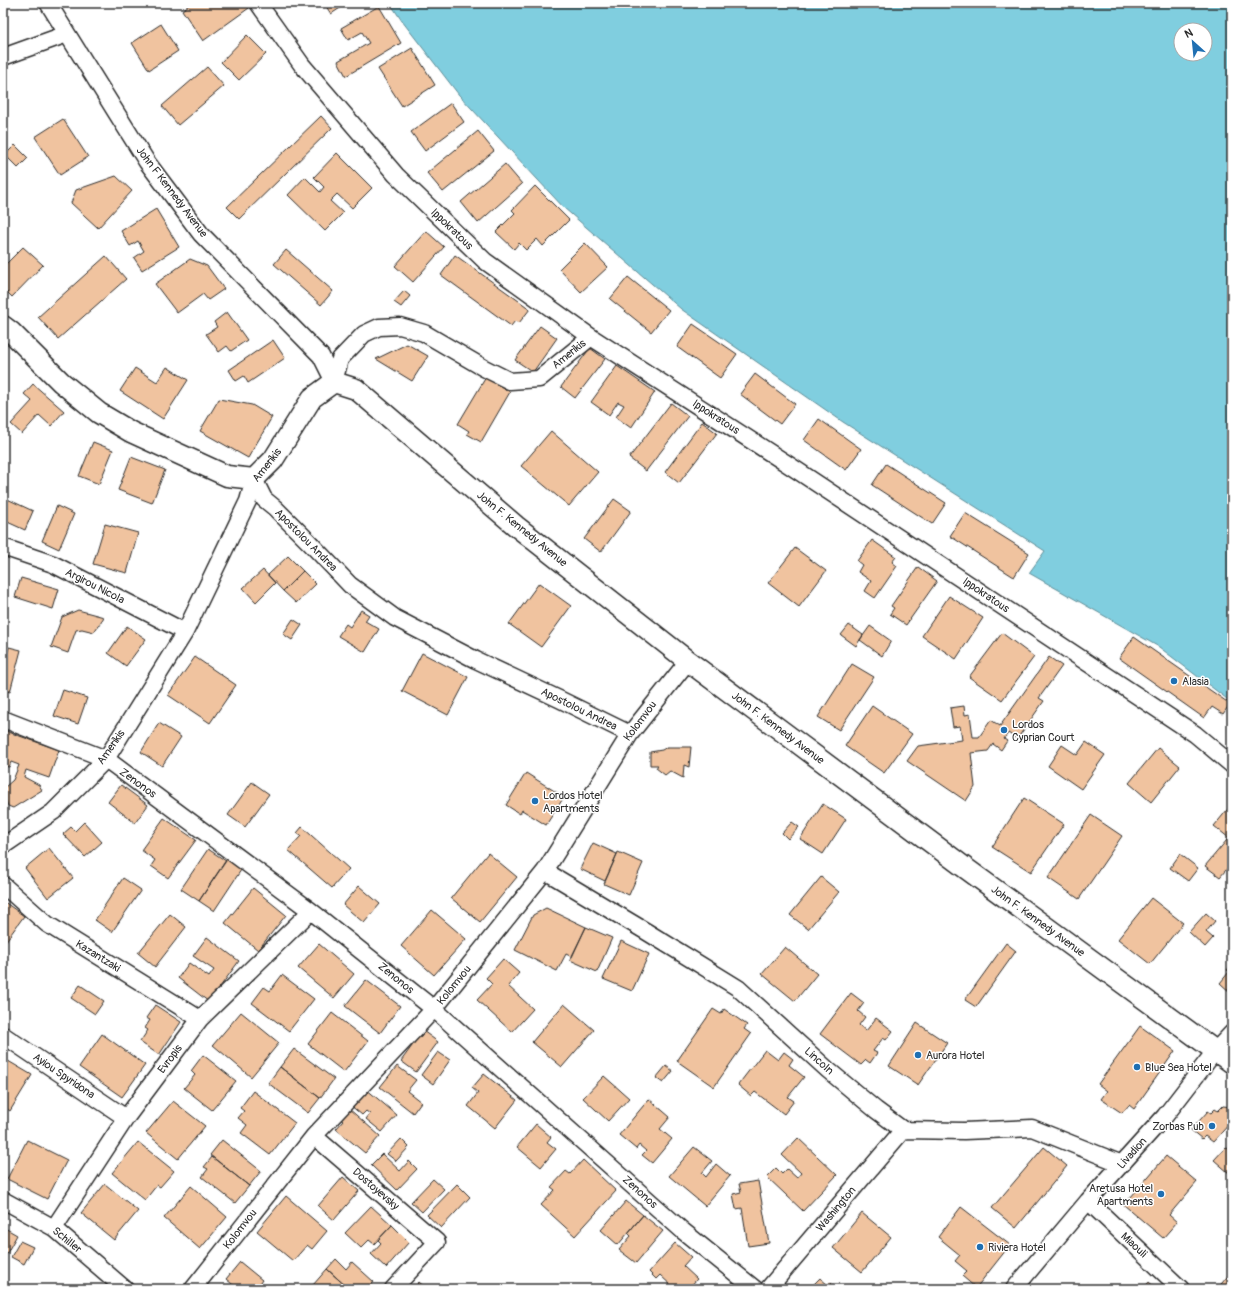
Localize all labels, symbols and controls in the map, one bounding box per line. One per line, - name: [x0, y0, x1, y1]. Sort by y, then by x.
- north arrow: [1173, 22, 1213, 62]
- text: N: [1182, 26, 1195, 41]
- street label: John F Kennedy Avenue: [134, 144, 211, 240]
- street label: Ippokratous: [428, 206, 476, 252]
- street label: Amerikis: [550, 336, 588, 371]
- street label: Ippokratous: [690, 397, 742, 437]
- street label: Amerikis: [250, 445, 284, 485]
- street label: John F. Kennedy Avenue: [474, 489, 570, 570]
- street label: Apostolou Andrea: [272, 506, 340, 574]
- street label: Argirou Nicola: [63, 566, 127, 606]
- street label: Ippokratous: [960, 575, 1012, 615]
- place label: Alasia: [1182, 675, 1209, 688]
- marker: Alasia: [1169, 676, 1179, 686]
- street label: Apostolou Andrea: [539, 685, 619, 733]
- street label: John F. Kennedy Avenue: [729, 689, 827, 767]
- street label: Kolomvou: [621, 698, 659, 744]
- place label: Lordos Cyprian Court: [1012, 718, 1075, 744]
- marker: Lordos Cyprian Court: [999, 725, 1009, 735]
- street label: Amerikis: [94, 727, 128, 767]
- street label: Zenonos: [117, 765, 159, 801]
- place label: Lordos Hotel Apartments: [543, 789, 603, 815]
- marker: Lordos Hotel Apartments: [530, 796, 540, 806]
- street label: John F. Kennedy Avenue: [989, 883, 1088, 960]
- street label: Kazantzaki: [73, 937, 123, 975]
- street label: Zenonos: [376, 960, 417, 996]
- street label: Kolomvou: [434, 963, 474, 1007]
- street label: Evropis: [155, 1042, 185, 1076]
- street label: Lincoln: [802, 1045, 836, 1077]
- place label: Aurora Hotel: [926, 1049, 985, 1062]
- marker: Aurora Hotel: [913, 1050, 923, 1060]
- street label: Ayiou Spyridona: [31, 1051, 97, 1101]
- place label: Blue Sea Hotel: [1145, 1061, 1212, 1074]
- marker: Blue Sea Hotel: [1132, 1062, 1142, 1072]
- place label: Zorbas Pub: [1152, 1120, 1204, 1133]
- marker: Zorbas Pub: [1207, 1121, 1217, 1131]
- street label: Livadion: [1114, 1135, 1150, 1171]
- street label: Dostoyevsky: [350, 1165, 402, 1213]
- street label: Zenonos: [620, 1173, 660, 1211]
- place label: Aretusa Hotel Apartments: [1089, 1182, 1153, 1208]
- street label: Washington: [813, 1184, 859, 1234]
- marker: Aretusa Hotel Apartments: [1156, 1189, 1166, 1199]
- street label: Kolomvou: [220, 1207, 260, 1251]
- street label: Schiller: [50, 1224, 84, 1256]
- street label: Miaouli: [1118, 1230, 1150, 1260]
- place label: Riviera Hotel: [988, 1241, 1046, 1254]
- marker: Riviera Hotel: [975, 1242, 985, 1252]

